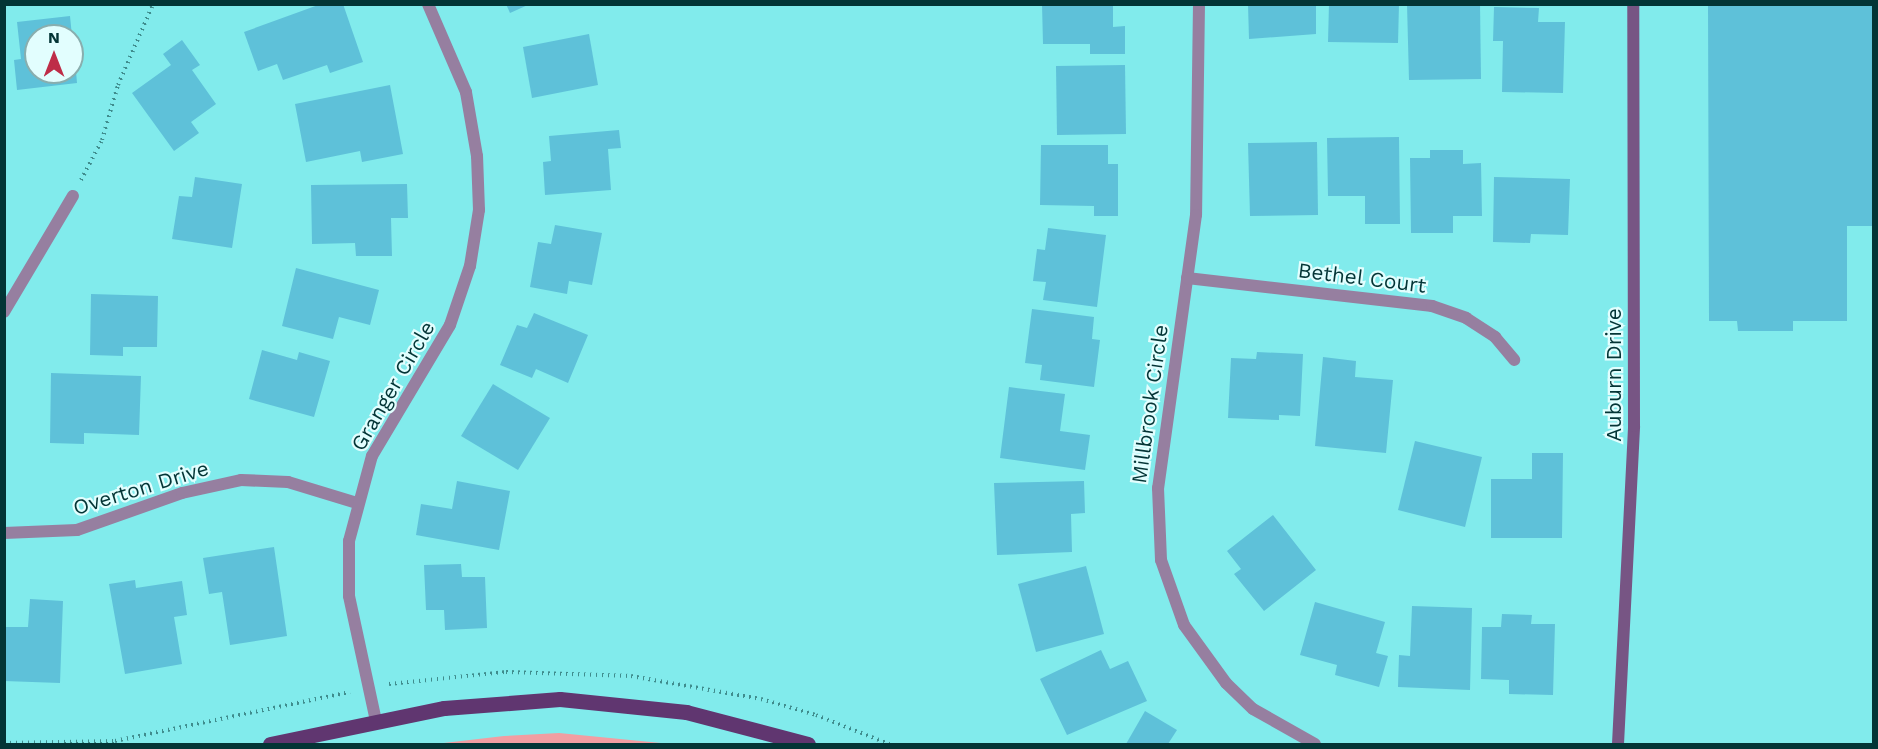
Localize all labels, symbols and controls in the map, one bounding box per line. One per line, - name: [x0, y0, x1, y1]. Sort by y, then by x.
- north arrow: [24, 24, 84, 84]
- text: N: [48, 28, 60, 47]
- street label: Bethel Court: [1296, 258, 1428, 298]
- street label: Auburn Drive: [1601, 308, 1627, 442]
- street label: Granger Circle: [346, 317, 440, 455]
- street label: Millbrook Circle: [1126, 323, 1174, 485]
- street label: Overton Drive: [70, 455, 212, 521]

